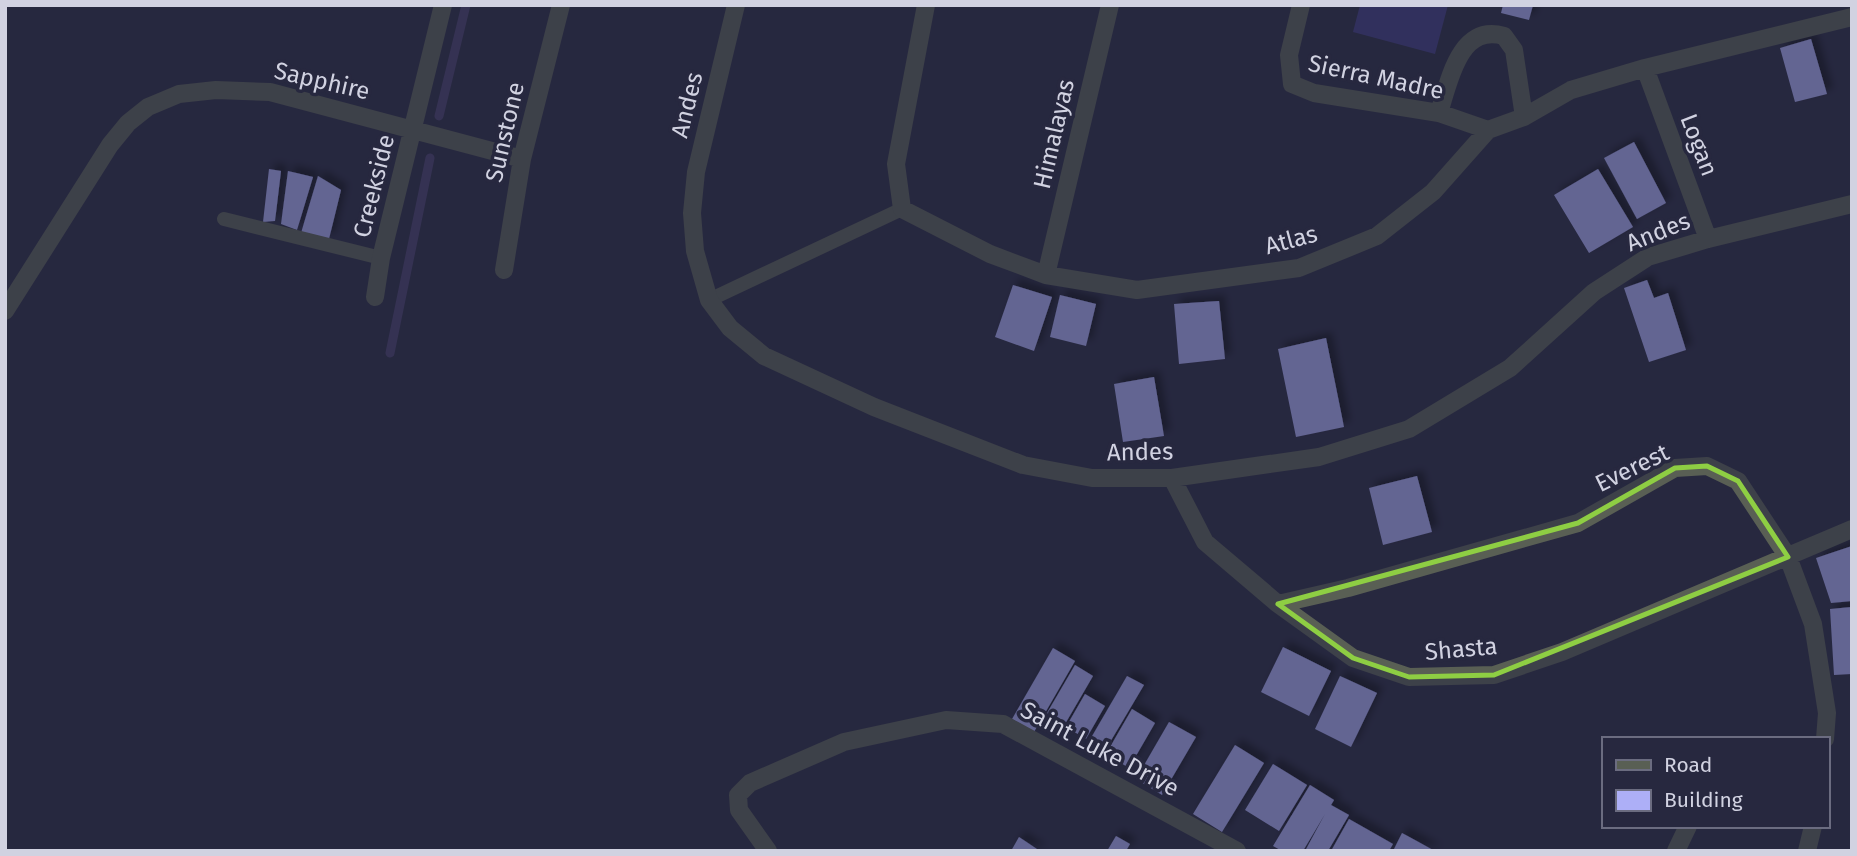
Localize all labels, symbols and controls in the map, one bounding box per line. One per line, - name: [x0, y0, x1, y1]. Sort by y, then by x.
- street label: Sierra Madre: [1306, 49, 1446, 105]
- street label: Sapphire: [272, 56, 372, 106]
- street label: Andes: [665, 69, 709, 141]
- street label: Himalayas: [1028, 77, 1080, 191]
- street label: Sunstone: [480, 79, 530, 185]
- street label: Logan: [1674, 110, 1724, 180]
- street label: Creekside: [348, 131, 400, 241]
- street label: Andes: [1622, 207, 1694, 257]
- street label: Atlas: [1262, 220, 1320, 260]
- street label: Andes: [1107, 437, 1173, 467]
- street label: Everest: [1591, 438, 1674, 498]
- street label: Shasta: [1424, 632, 1498, 666]
- street label: Saint Luke Drive: [1016, 695, 1184, 803]
- legend: [1602, 737, 1829, 828]
- text: Road: [1664, 752, 1712, 778]
- text: Building: [1664, 787, 1743, 813]

